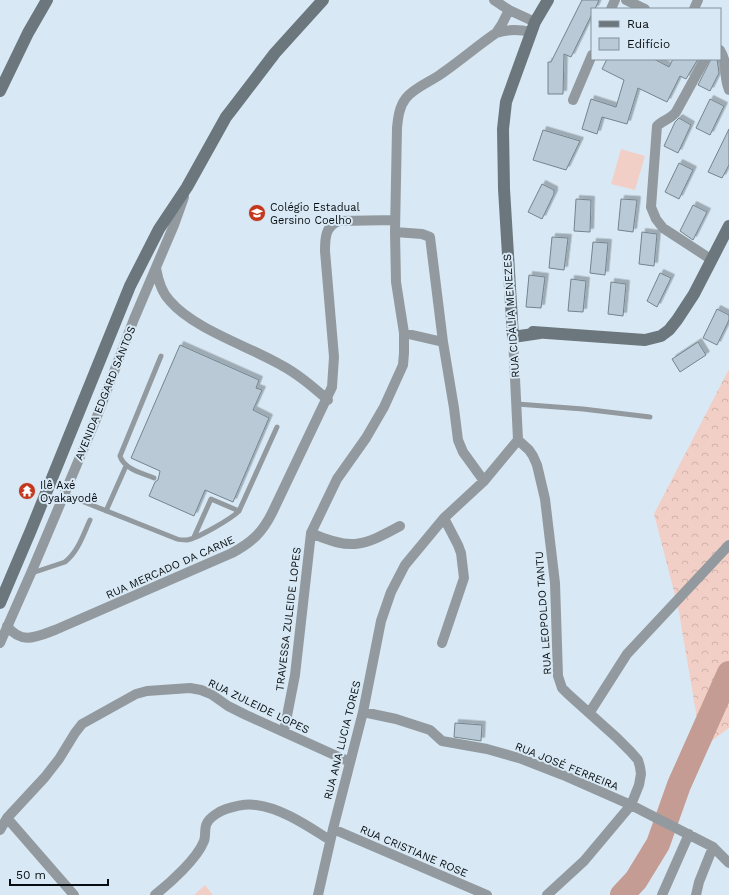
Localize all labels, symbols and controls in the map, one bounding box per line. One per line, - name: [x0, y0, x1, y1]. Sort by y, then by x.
- legend: [591, 8, 721, 60]
- text: Rua: [627, 17, 649, 31]
- text: Edifício: [627, 37, 670, 51]
- place label: Colégio Estadual Gersino Coelho: [270, 201, 361, 227]
- school or university icon: Colégio Estadual Gersino Coelho: [247, 203, 267, 223]
- street label: RUA CIDÁLIA MENEZES: [500, 254, 522, 378]
- street label: AVENIDA EDGARD SANTOS: [73, 324, 138, 462]
- place label: Ilê Axé Oyakayodê: [40, 479, 98, 505]
- temple icon: Ilê Axé Oyakayodê: [17, 481, 37, 501]
- street label: RUA MERCADO DA CARNE: [104, 533, 236, 602]
- street label: TRAVESSA ZULEIDE LOPES: [273, 546, 304, 692]
- street label: RUA LEOPOLDO TANTU: [533, 551, 554, 675]
- street label: RUA ZULEIDE LOPES: [206, 676, 312, 737]
- street label: RUA ANA LUCIA TORES: [321, 679, 364, 801]
- street label: RUA JOSÉ FERREIRA: [513, 739, 621, 793]
- street label: RUA CRISTIANE ROSE: [358, 823, 470, 880]
- scale bar: [10, 861, 108, 887]
- text: 50 m: [16, 868, 46, 882]

